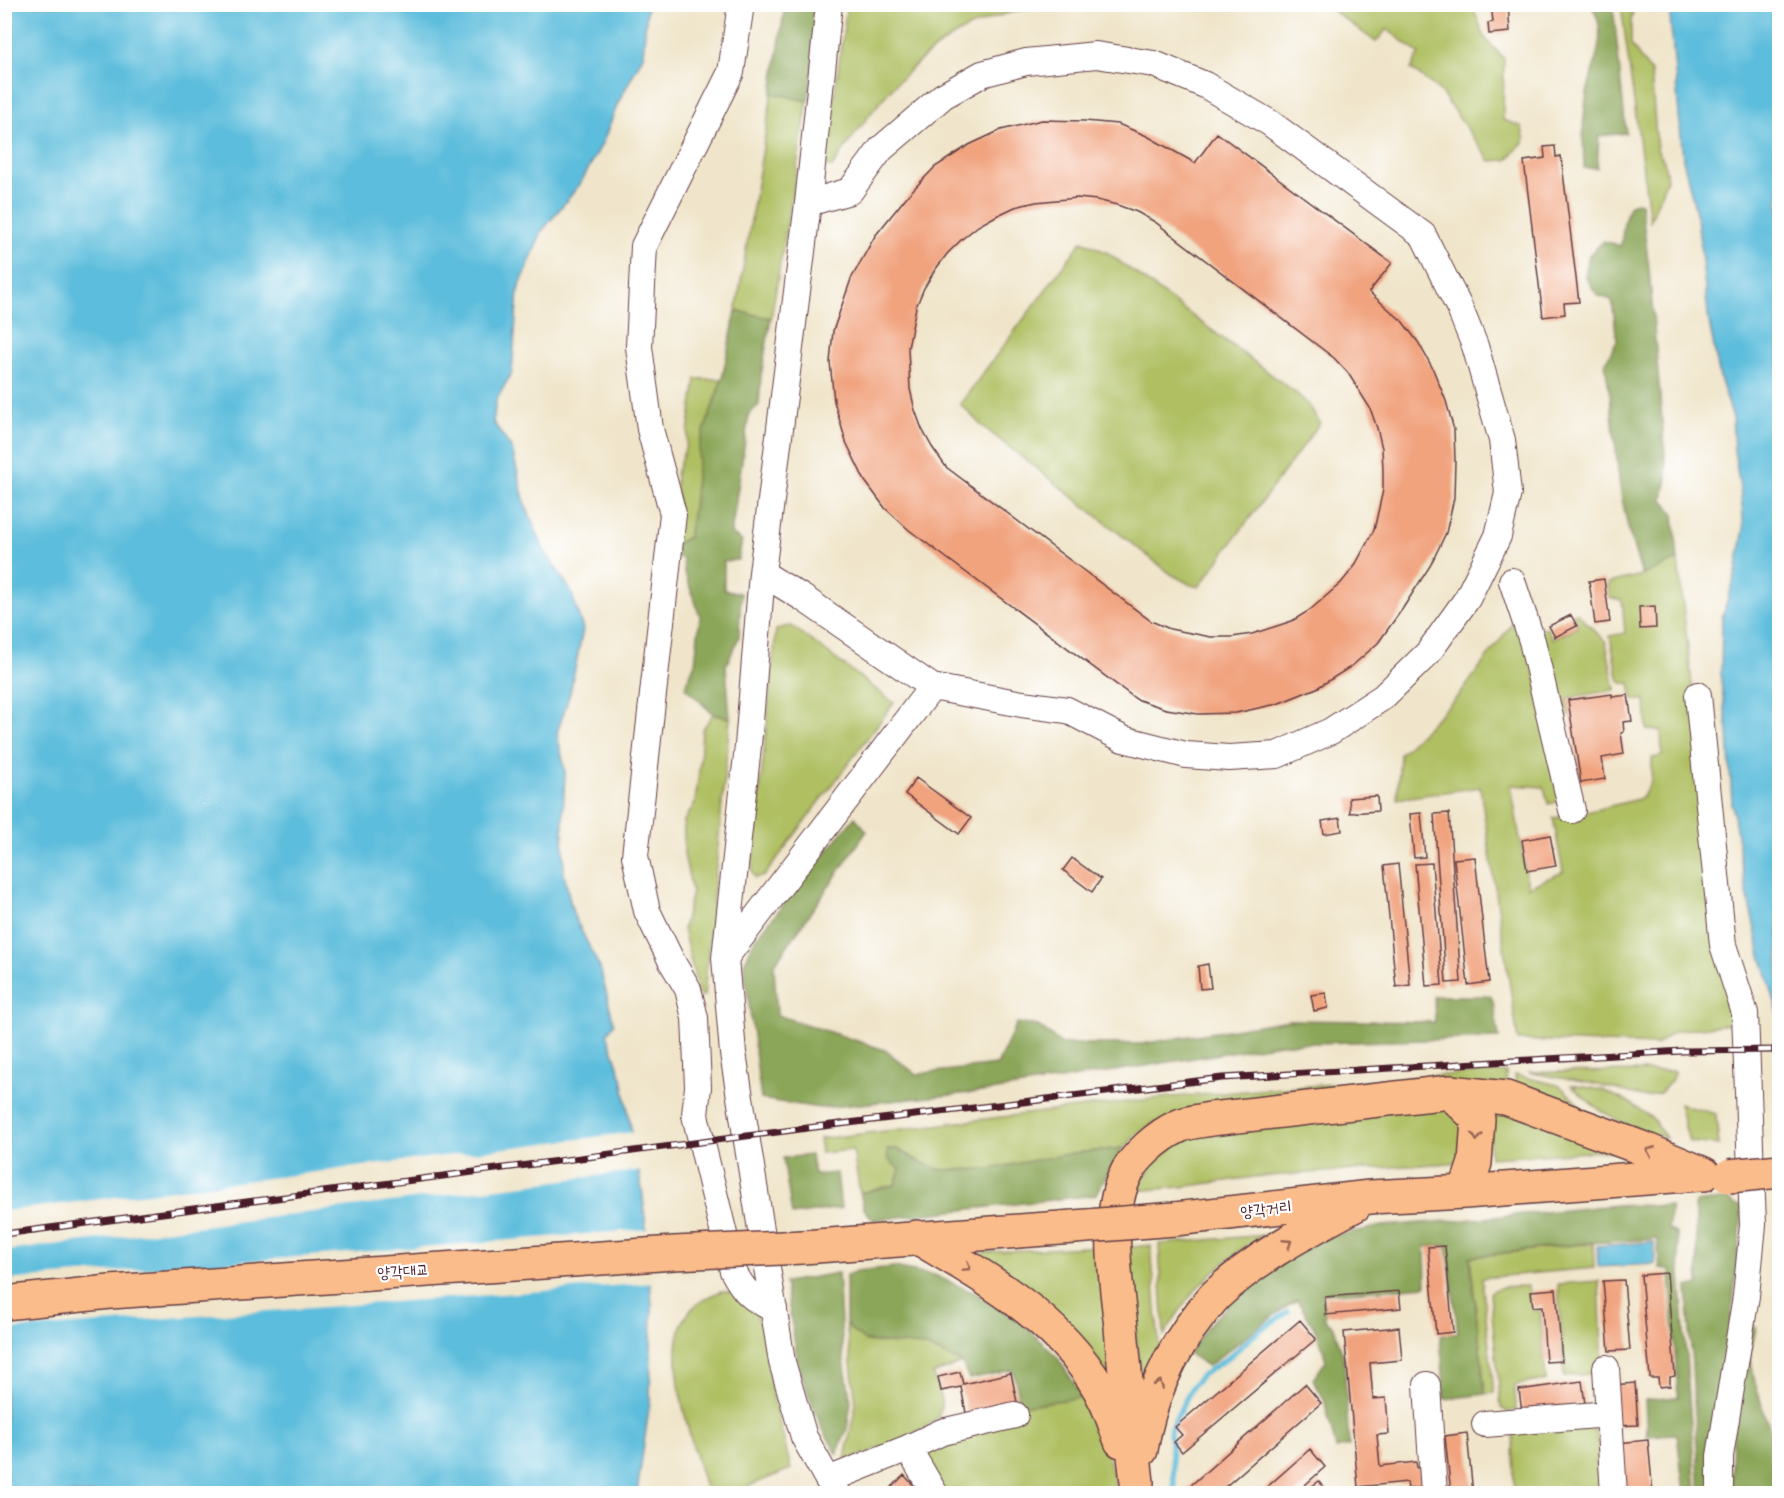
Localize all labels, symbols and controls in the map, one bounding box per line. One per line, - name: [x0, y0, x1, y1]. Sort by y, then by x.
- one-way arrow: [1471, 1132, 1484, 1141]
- one-way arrow: [1645, 1146, 1656, 1158]
- street label: 양각거리: [1239, 1196, 1293, 1222]
- one-way arrow: [1281, 1240, 1292, 1251]
- street label: 양각대교: [377, 1259, 429, 1283]
- one-way arrow: [961, 1260, 971, 1272]
- one-way arrow: [1152, 1380, 1165, 1390]

